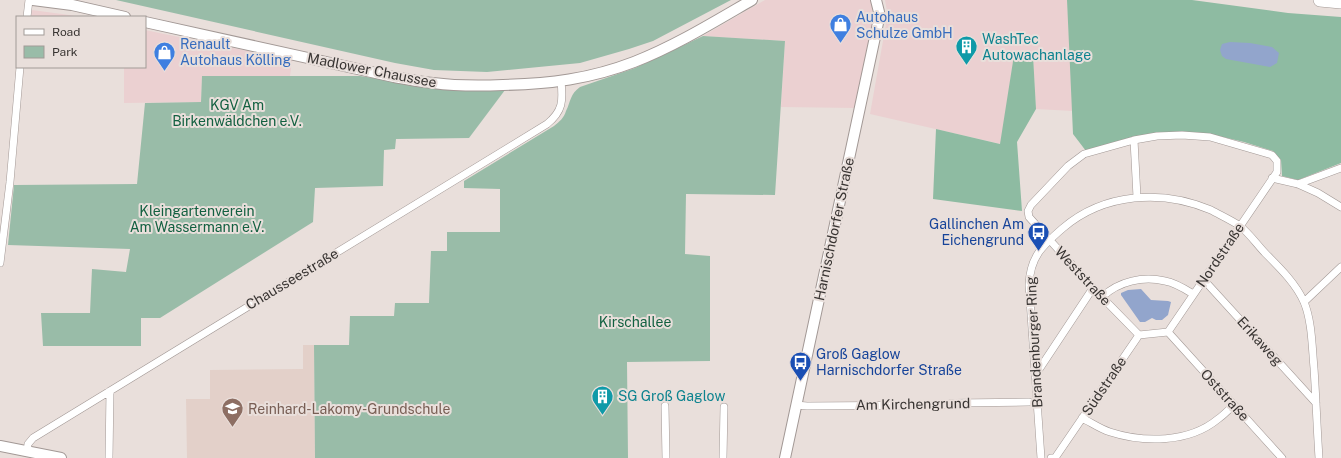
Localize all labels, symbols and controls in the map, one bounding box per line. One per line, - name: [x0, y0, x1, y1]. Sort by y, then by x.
- place label: Autohaus Schulze GmbH: [856, 9, 953, 41]
- shop icon: Autohaus Schulze GmbH: [828, 12, 854, 45]
- legend: [16, 16, 146, 68]
- text: Road: [52, 25, 80, 39]
- place label: WashTec Autowachanlage: [982, 31, 1091, 63]
- building icon: WashTec Autowachanlage: [953, 34, 979, 67]
- place label: Renault Autohaus Kölling: [180, 36, 291, 68]
- shop icon: Renault Autohaus Kölling: [151, 39, 177, 72]
- text: Park: [52, 45, 78, 59]
- street label: Madlower Chaussee: [306, 50, 438, 90]
- park label: KGV Am Birkenwäldchen e.V.: [172, 97, 302, 129]
- street label: Harnischdorfer Straße: [811, 156, 857, 302]
- park label: Kleingartenverein Am Wassermann e.V.: [130, 203, 264, 235]
- place label: Gallinchen Am Eichengrund: [929, 216, 1024, 248]
- bus stop icon: Gallinchen Am Eichengrund: [1026, 219, 1052, 252]
- street label: Nordstraße: [1193, 220, 1247, 290]
- street label: Weststraße: [1052, 243, 1114, 309]
- street label: Chausseestraße: [243, 245, 341, 313]
- street label: Brandenburger Ring: [1023, 276, 1045, 408]
- street label: Erikaweg: [1234, 313, 1286, 369]
- park label: Kirschallee: [599, 314, 671, 330]
- place label: Groß Gaglow Harnischdorfer Straße: [816, 346, 962, 378]
- bus stop icon: Groß Gaglow Harnischdorfer Straße: [788, 349, 814, 382]
- street label: Südstraße: [1079, 354, 1130, 418]
- street label: Oststraße: [1198, 366, 1252, 424]
- building icon: SG Groß Gaglow: [589, 383, 615, 416]
- place label: SG Groß Gaglow: [618, 388, 725, 404]
- street label: Am Kirchengrund: [856, 395, 970, 413]
- school or university icon: Reinhard-Lakomy-Grundschule: [219, 396, 245, 429]
- place label: Reinhard-Lakomy-Grundschule: [248, 401, 450, 417]

